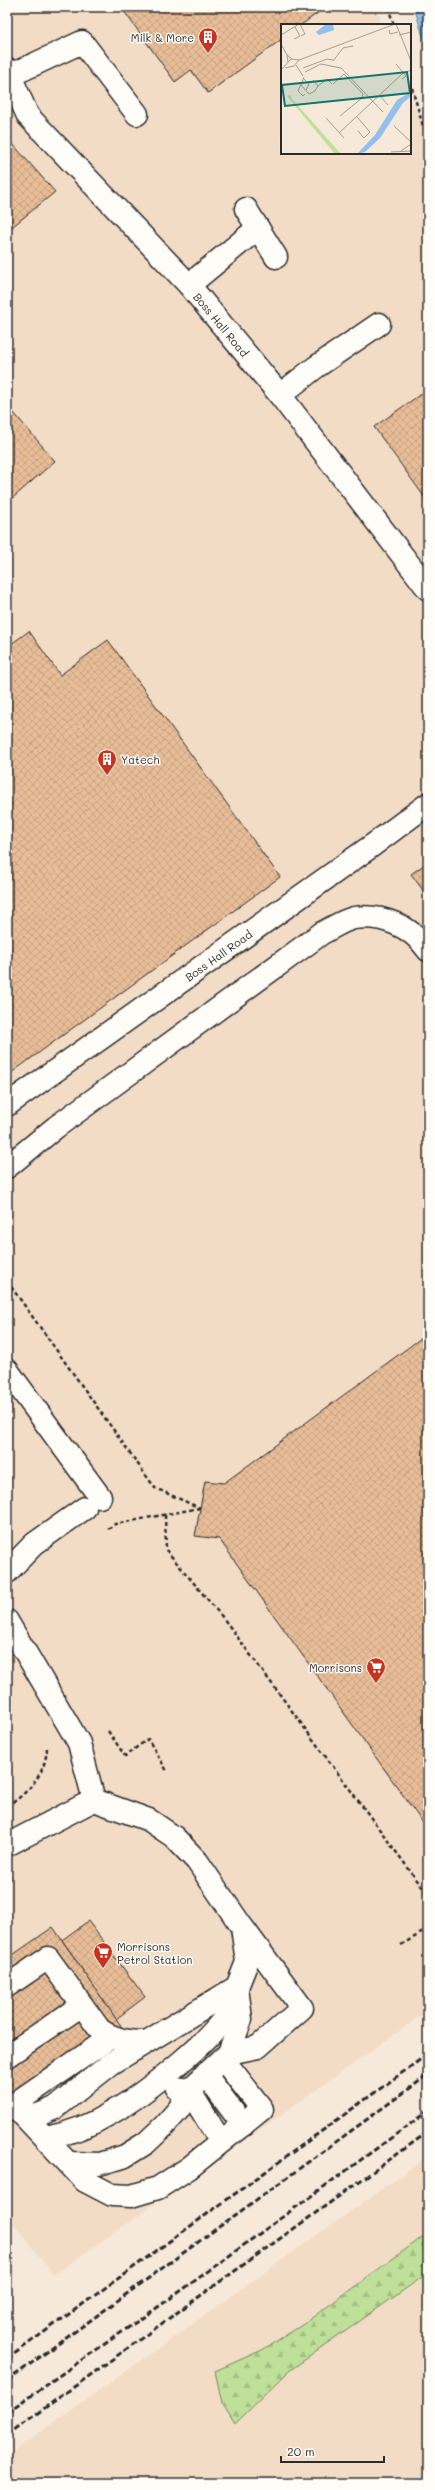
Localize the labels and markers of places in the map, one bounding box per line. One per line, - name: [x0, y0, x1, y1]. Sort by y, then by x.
- building icon: Milk & More: [197, 26, 219, 54]
- place label: Milk & More: [131, 30, 194, 45]
- building icon: Yatech: [96, 748, 118, 776]
- place label: Yatech: [121, 752, 159, 767]
- supermarket icon: Morrisons: [365, 1656, 387, 1684]
- place label: Morrisons: [309, 1660, 362, 1675]
- place label: Morrisons Petrol Station: [117, 1939, 192, 1967]
- supermarket icon: Morrisons Petrol Station: [92, 1941, 114, 1969]

